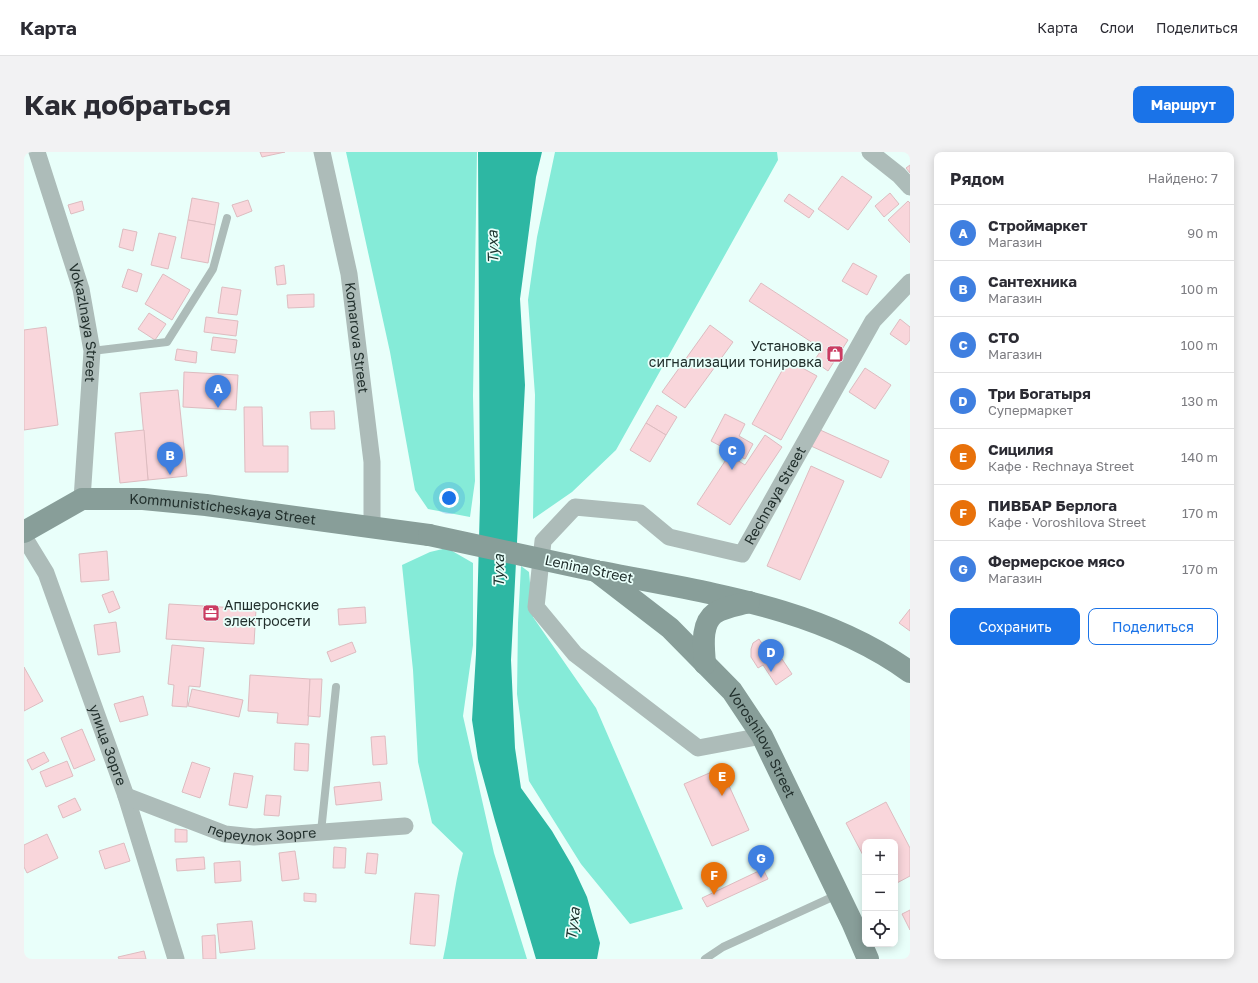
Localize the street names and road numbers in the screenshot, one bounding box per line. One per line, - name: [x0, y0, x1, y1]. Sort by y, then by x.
- street label: Vokazlnaya Street: [65, 261, 101, 383]
- street label: Komarova Street: [342, 281, 373, 394]
- street label: Rechnaya Street: [740, 443, 809, 548]
- street label: Kommunisticheskaya Street: [129, 490, 317, 528]
- street label: Lenina Street: [543, 551, 635, 586]
- street label: Voroshilova Street: [725, 685, 800, 800]
- street label: улица Зорге: [86, 702, 131, 788]
- street label: переулок Зорге: [206, 819, 317, 845]

